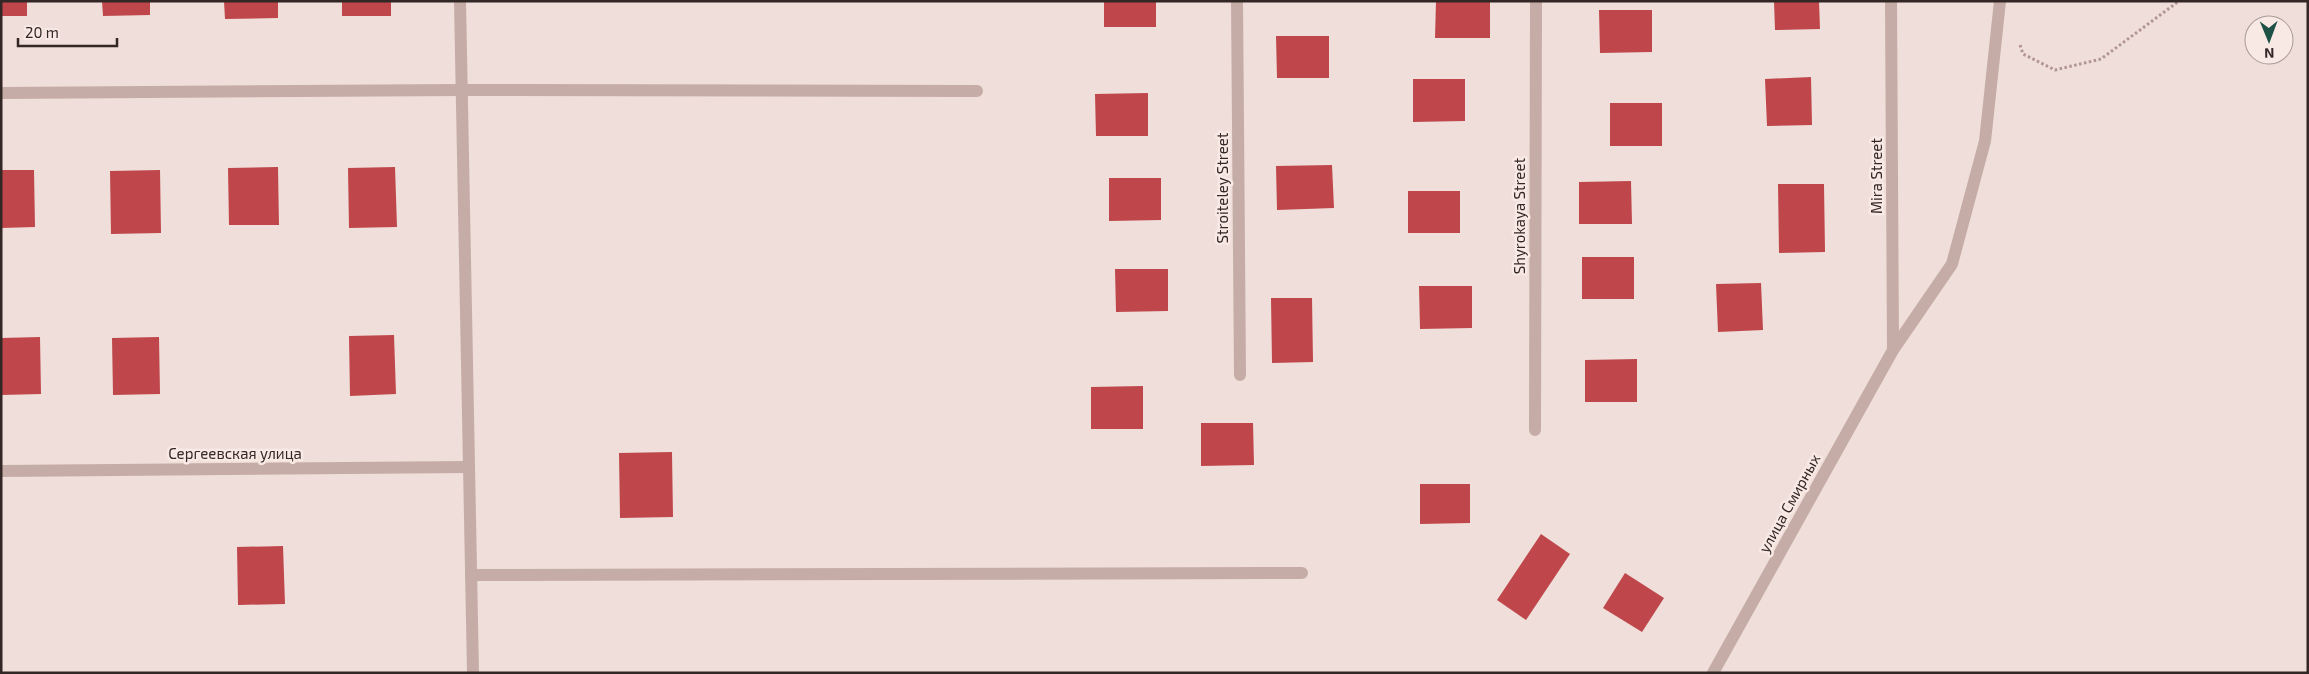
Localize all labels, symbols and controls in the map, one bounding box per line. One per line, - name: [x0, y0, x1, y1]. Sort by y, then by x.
- scale bar: [18, 15, 116, 47]
- north arrow: [2244, 15, 2294, 65]
- text: 20 m: [25, 23, 59, 41]
- text: N: [2264, 45, 2274, 62]
- street label: Stroiteley Street: [1213, 132, 1231, 243]
- street label: Mira Street: [1867, 138, 1885, 214]
- street label: Shyrokaya Street: [1510, 158, 1528, 274]
- street label: Сергеевская улица: [168, 444, 302, 463]
- street label: улица Смирных: [1754, 450, 1824, 556]

